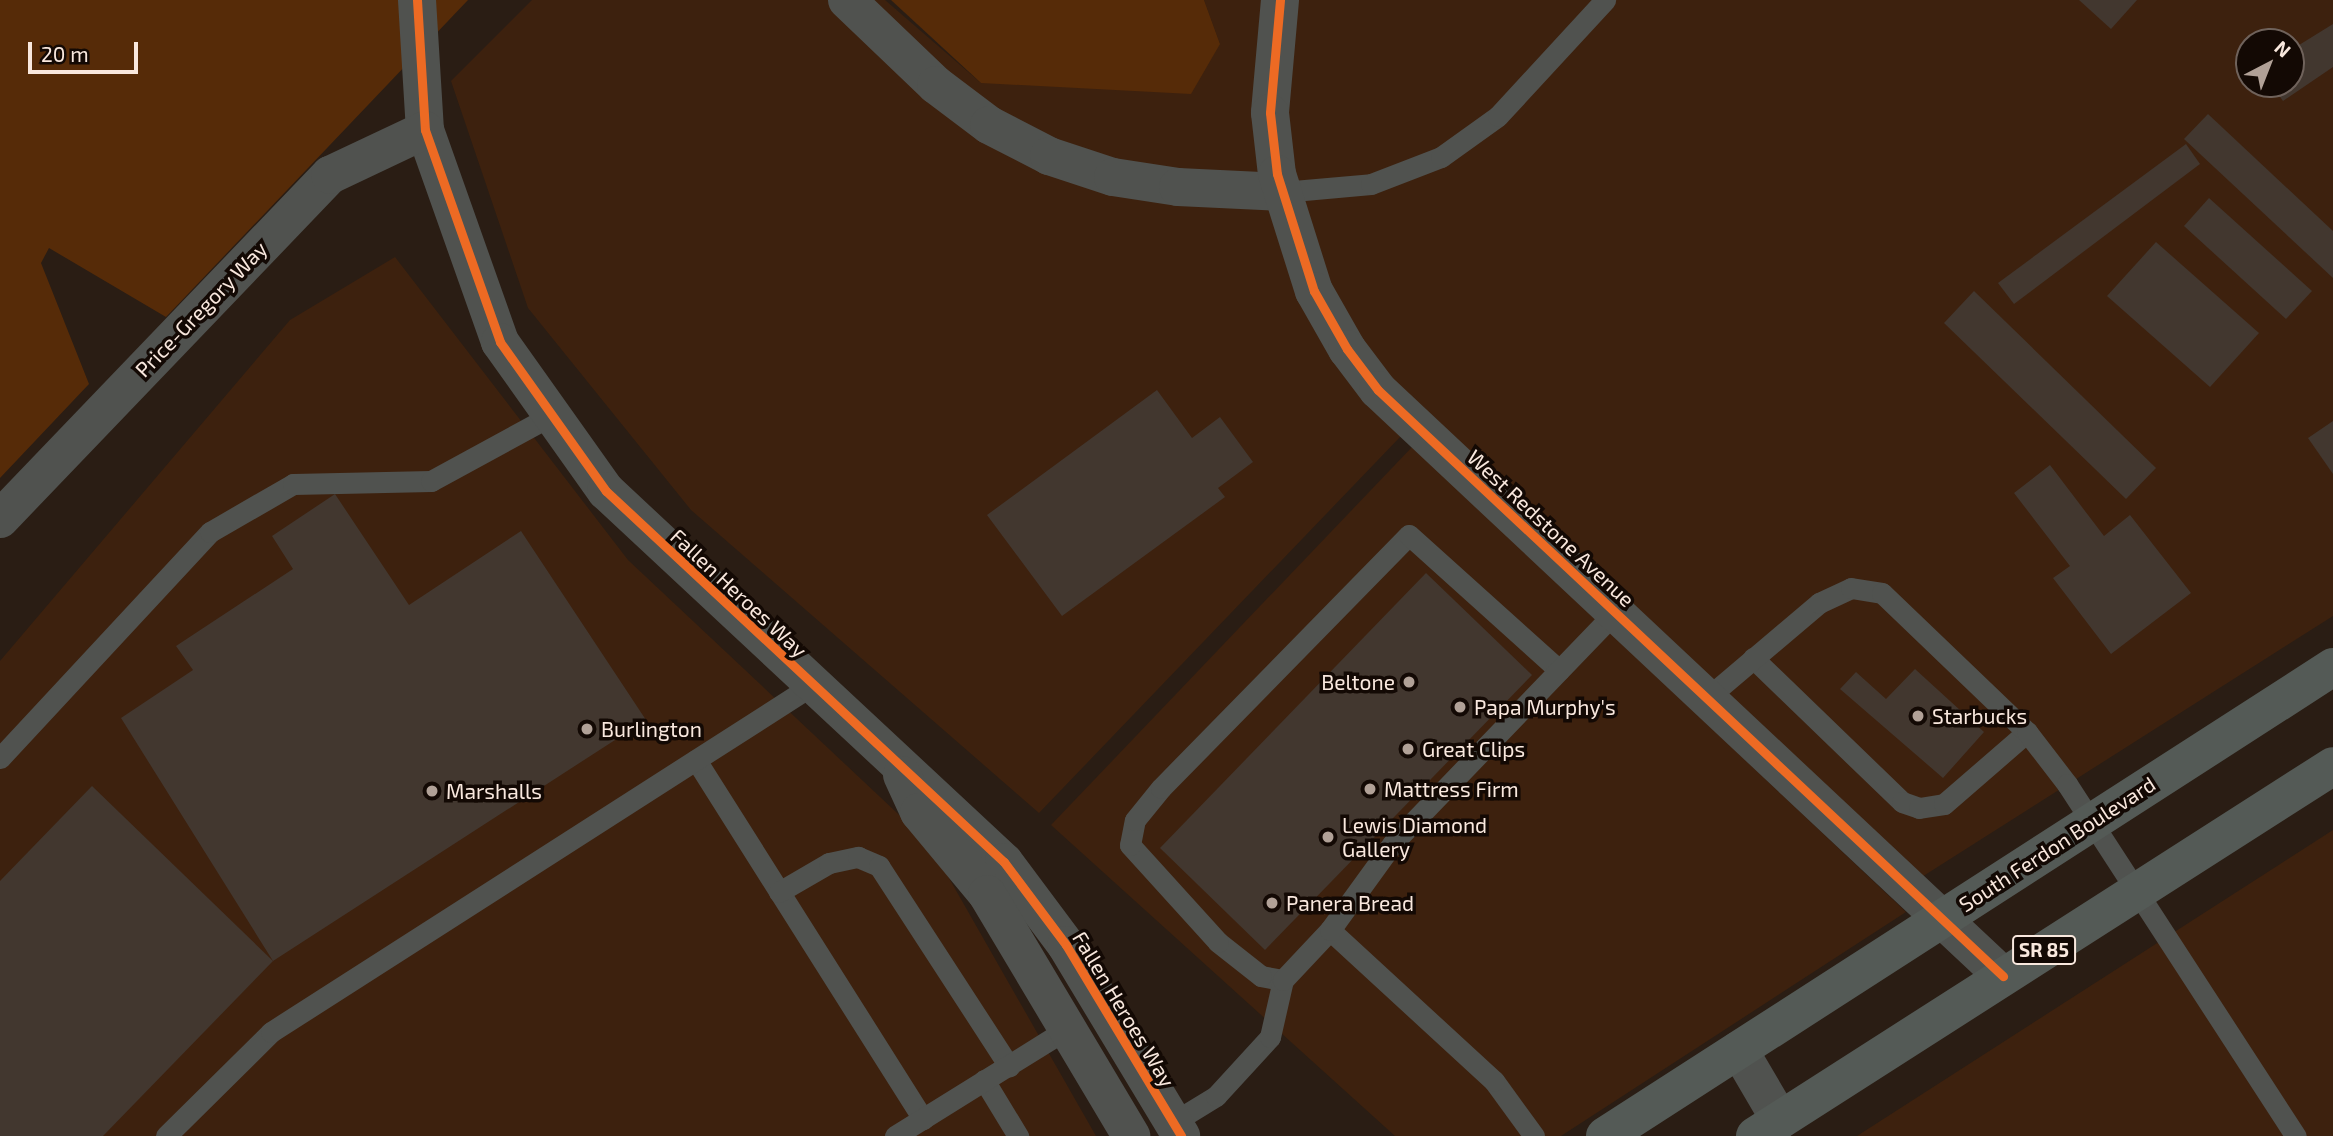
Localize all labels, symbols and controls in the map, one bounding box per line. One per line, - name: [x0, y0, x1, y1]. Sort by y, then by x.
- scale bar: [32, 28, 142, 72]
- north arrow: [2235, 28, 2305, 98]
- text: N: [2270, 35, 2296, 62]
- text: 20 m: [41, 41, 89, 66]
- street label: Price-Gregory Way: [130, 236, 272, 382]
- street label: West Redstone Avenue: [1462, 444, 1640, 612]
- street label: Fallen Heroes Way: [666, 523, 812, 663]
- place label: Beltone: [1321, 669, 1395, 695]
- marker: Beltone: [1401, 674, 1417, 690]
- place label: Papa Murphy's: [1474, 694, 1616, 720]
- marker: Papa Murphy's: [1452, 699, 1468, 715]
- place label: Starbucks: [1932, 703, 2027, 729]
- marker: Starbucks: [1910, 708, 1926, 724]
- place label: Burlington: [601, 716, 702, 742]
- marker: Burlington: [579, 721, 595, 737]
- place label: Great Clips: [1422, 736, 1525, 762]
- marker: Great Clips: [1400, 741, 1416, 757]
- street label: South Ferdon Boulevard: [1954, 771, 2160, 917]
- place label: Mattress Firm: [1384, 776, 1519, 802]
- place label: Marshalls: [446, 778, 542, 804]
- marker: Mattress Firm: [1362, 781, 1378, 797]
- marker: Marshalls: [424, 783, 440, 799]
- place label: Lewis Diamond Gallery: [1342, 812, 1487, 862]
- marker: Lewis Diamond Gallery: [1320, 829, 1336, 845]
- place label: Panera Bread: [1286, 890, 1414, 916]
- marker: Panera Bread: [1264, 895, 1280, 911]
- street label: Fallen Heroes Way: [1068, 927, 1180, 1091]
- road number: SR 85: [2011, 934, 2077, 966]

